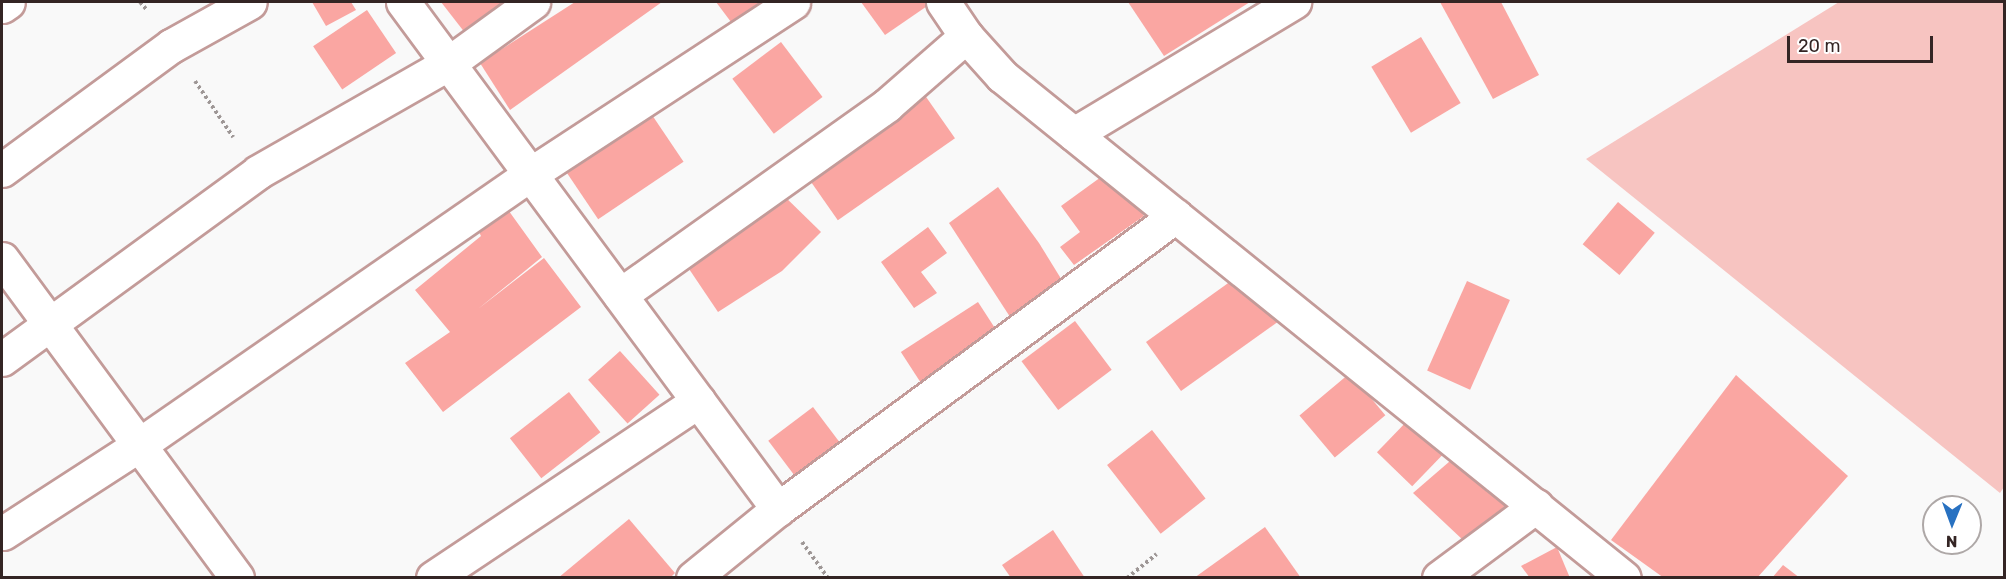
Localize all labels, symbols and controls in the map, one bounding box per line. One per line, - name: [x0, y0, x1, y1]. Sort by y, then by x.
- scale bar: [1790, 24, 1936, 62]
- text: 20 m: [1798, 35, 1840, 57]
- north arrow: [1922, 495, 1982, 555]
- text: N: [1946, 532, 1958, 551]

